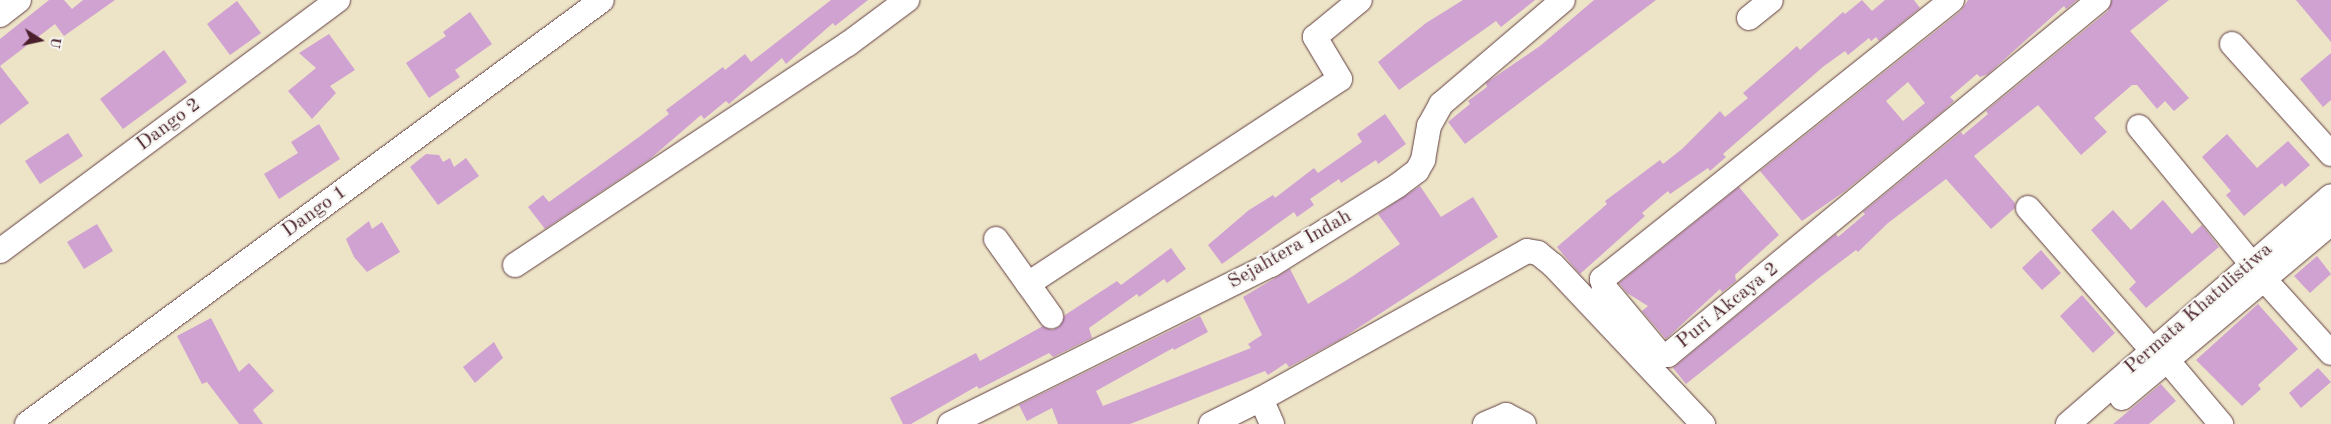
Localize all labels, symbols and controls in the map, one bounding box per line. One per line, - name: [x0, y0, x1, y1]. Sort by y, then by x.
- north arrow: [15, 15, 65, 65]
- text: U: [47, 36, 63, 49]
- street label: Dango 2: [132, 93, 206, 157]
- street label: Dango 1: [278, 180, 352, 244]
- street label: Sejahtera Indah: [1224, 205, 1356, 295]
- street label: Permata Khatulistiwa: [2120, 238, 2278, 380]
- street label: Puri Akcaya 2: [1672, 258, 1784, 354]

